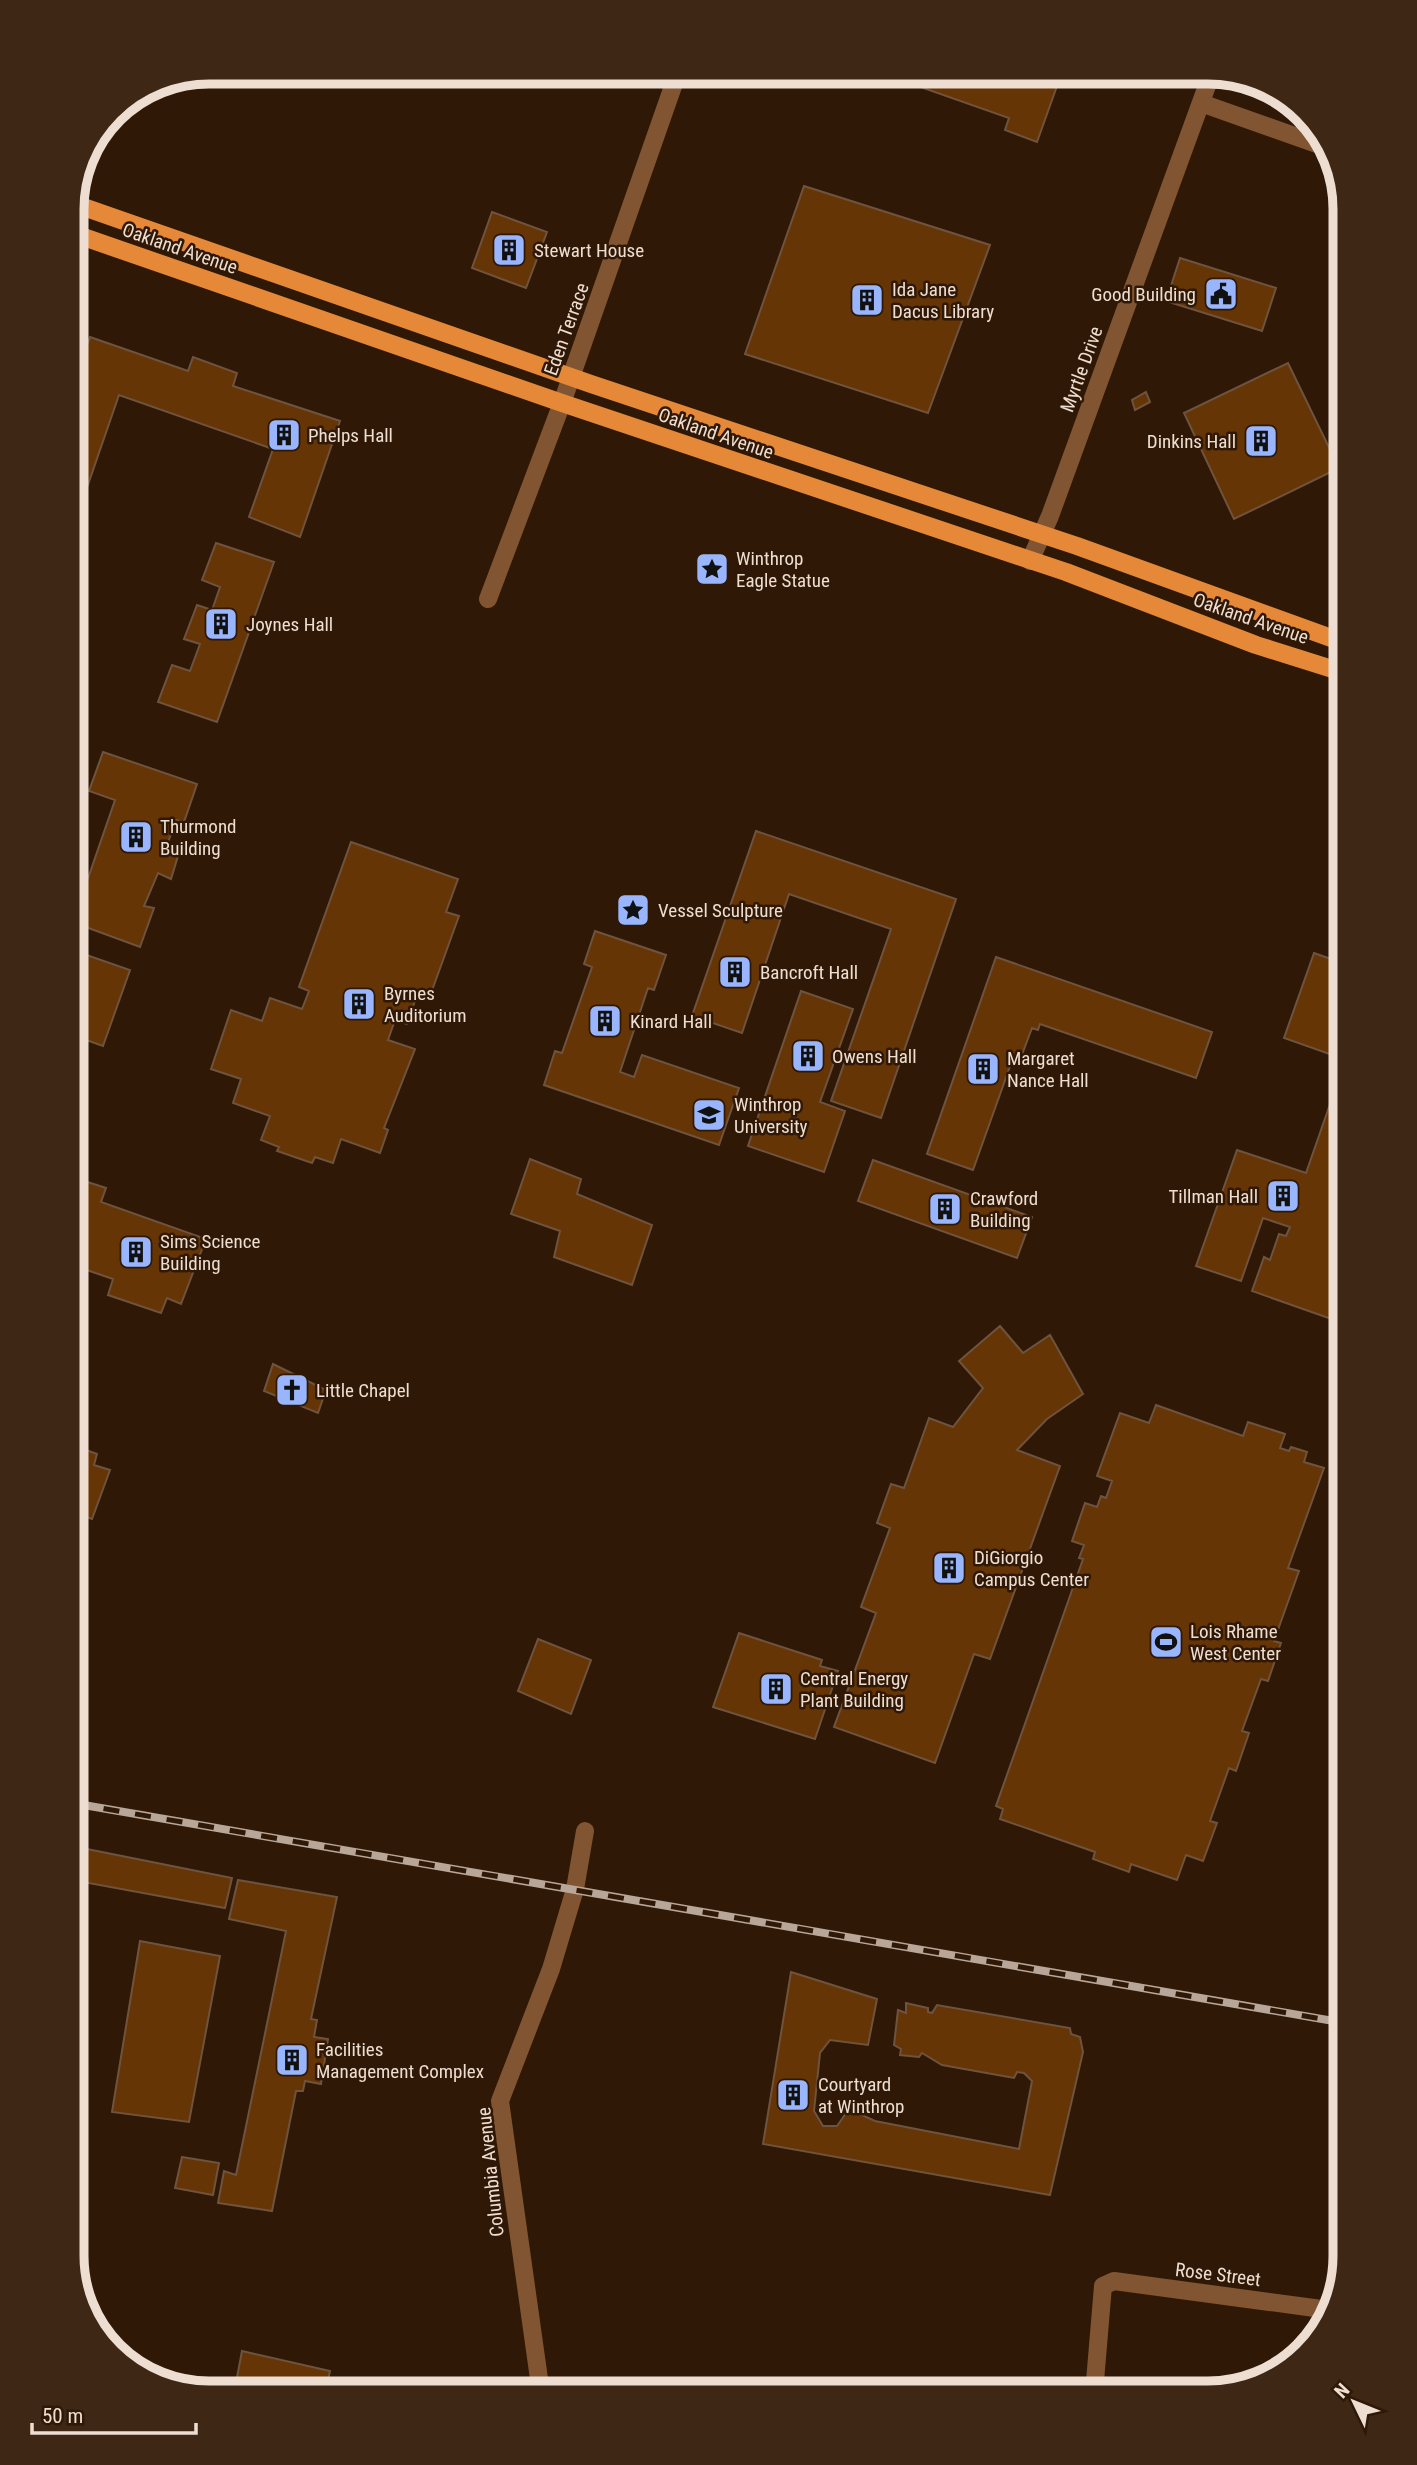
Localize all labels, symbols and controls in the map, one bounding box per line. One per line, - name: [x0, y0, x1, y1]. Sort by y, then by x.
- street label: Oakland Avenue: [119, 218, 241, 279]
- building icon: Stewart House: [490, 231, 528, 269]
- place label: Stewart House: [534, 239, 644, 262]
- public building icon: Good Building: [1202, 275, 1240, 313]
- place label: Ida Jane Dacus Library: [892, 278, 994, 323]
- street label: Eden Terrace: [539, 280, 594, 379]
- building icon: Ida Jane Dacus Library: [848, 281, 886, 319]
- place label: Good Building: [1091, 283, 1196, 306]
- street label: Myrtle Drive: [1055, 323, 1108, 415]
- street label: Oakland Avenue: [655, 403, 777, 464]
- building icon: Phelps Hall: [265, 416, 303, 454]
- building icon: Dinkins Hall: [1242, 422, 1280, 460]
- place label: Phelps Hall: [308, 424, 393, 447]
- place label: Dinkins Hall: [1147, 430, 1236, 453]
- place label: Winthrop Eagle Statue: [736, 547, 830, 592]
- place icon: Winthrop Eagle Statue: [693, 550, 731, 588]
- street label: Oakland Avenue: [1190, 588, 1312, 649]
- building icon: Joynes Hall: [202, 605, 240, 643]
- place label: Joynes Hall: [246, 613, 333, 636]
- place label: Thurmond Building: [160, 815, 237, 860]
- building icon: Thurmond Building: [117, 818, 155, 856]
- place icon: Vessel Sculpture: [614, 891, 652, 929]
- place label: Vessel Sculpture: [658, 899, 783, 922]
- building icon: Bancroft Hall: [716, 953, 754, 991]
- place label: Bancroft Hall: [760, 961, 858, 984]
- place label: Byrnes Auditorium: [384, 982, 466, 1027]
- building icon: Byrnes Auditorium: [340, 985, 378, 1023]
- building icon: Kinard Hall: [586, 1002, 624, 1040]
- place label: Kinard Hall: [630, 1010, 712, 1033]
- building icon: Owens Hall: [789, 1037, 827, 1075]
- place label: Owens Hall: [832, 1045, 917, 1068]
- place label: Margaret Nance Hall: [1007, 1047, 1089, 1092]
- building icon: Margaret Nance Hall: [964, 1050, 1002, 1088]
- place label: Winthrop University: [734, 1093, 808, 1138]
- school or university icon: Winthrop University: [690, 1096, 728, 1134]
- building icon: Tillman Hall: [1264, 1177, 1302, 1215]
- place label: Tillman Hall: [1168, 1185, 1258, 1208]
- place label: Crawford Building: [970, 1187, 1038, 1232]
- building icon: Crawford Building: [926, 1190, 964, 1228]
- place label: Sims Science Building: [160, 1230, 260, 1275]
- building icon: Sims Science Building: [117, 1233, 155, 1271]
- church icon: Little Chapel: [273, 1371, 311, 1409]
- place label: Little Chapel: [316, 1379, 410, 1402]
- place label: DiGiorgio Campus Center: [974, 1546, 1089, 1591]
- building icon: DiGiorgio Campus Center: [930, 1549, 968, 1587]
- place label: Lois Rhame West Center: [1190, 1620, 1281, 1665]
- sports icon: Lois Rhame West Center: [1147, 1623, 1185, 1661]
- place label: Central Energy Plant Building: [800, 1667, 908, 1712]
- building icon: Central Energy Plant Building: [757, 1670, 795, 1708]
- place label: Facilities Management Complex: [316, 2038, 484, 2083]
- building icon: Facilities Management Complex: [273, 2041, 311, 2079]
- place label: Courtyard at Winthrop: [818, 2073, 904, 2118]
- building icon: Courtyard at Winthrop: [774, 2076, 812, 2114]
- street label: Columbia Avenue: [472, 2106, 509, 2238]
- street label: Rose Street: [1174, 2258, 1262, 2291]
- north arrow: [1319, 2367, 1389, 2437]
- text: N: [1330, 2379, 1354, 2403]
- scale bar: [32, 2392, 196, 2436]
- text: 50 m: [42, 2404, 83, 2428]

